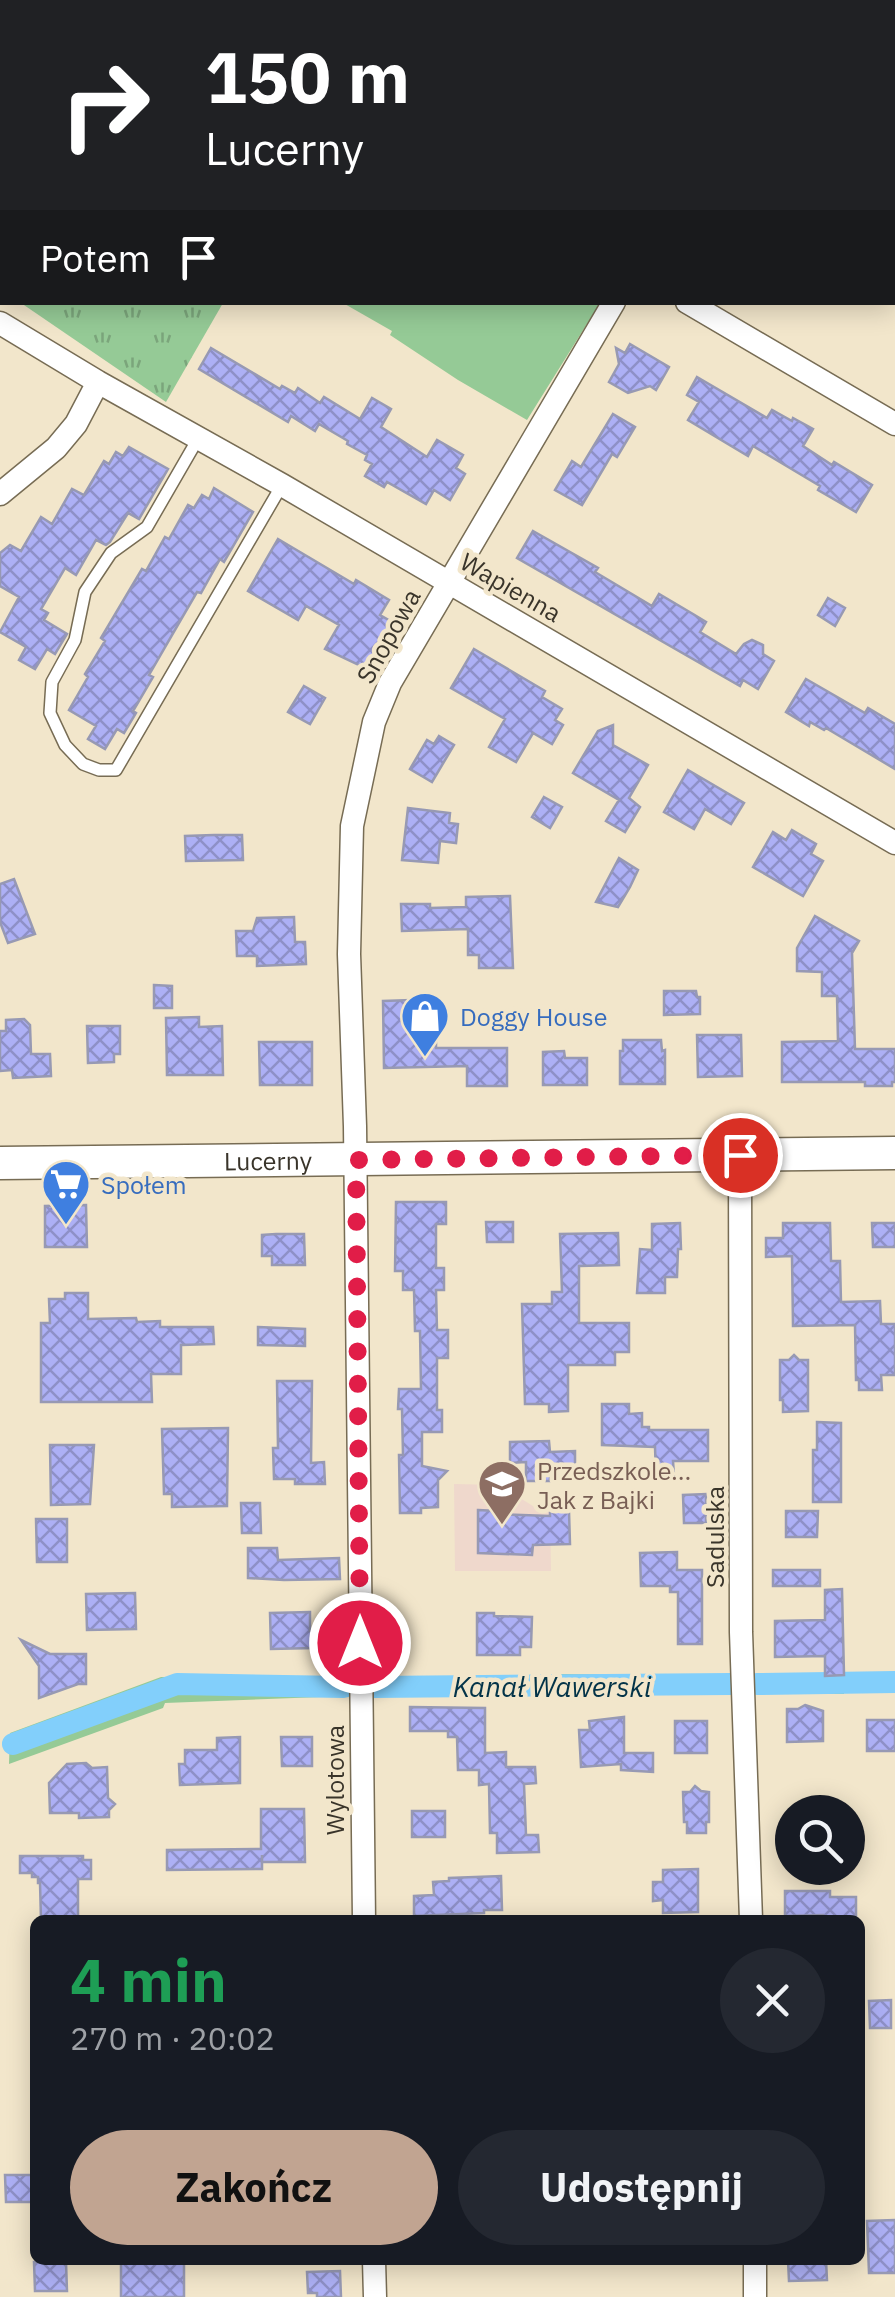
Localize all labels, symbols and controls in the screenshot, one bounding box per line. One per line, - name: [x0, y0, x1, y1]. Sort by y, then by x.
- text: 150 m: [205, 31, 410, 122]
- icon: right: [40, 40, 170, 170]
- text: Lucerny: [205, 119, 364, 177]
- icon: arrive: [171, 230, 226, 285]
- text: Potem: [40, 233, 151, 282]
- street label: Wapienna: [454, 545, 568, 629]
- street label: Snopowa: [348, 583, 428, 689]
- shop icon: Doggy House: [399, 990, 451, 1058]
- place label: Doggy House: [460, 1000, 608, 1033]
- pin: [698, 1113, 783, 1198]
- icon: arrive: [713, 1128, 768, 1183]
- street label: Lucerny: [224, 1143, 313, 1177]
- supermarket icon: Społem: [40, 1158, 92, 1226]
- place label: Społem: [101, 1168, 187, 1201]
- place label: Przedszkole... Jak z Bajki: [537, 1454, 691, 1516]
- school or university icon: Przedszkole... Jak z Bajki: [476, 1458, 528, 1526]
- street label: Sadulska: [698, 1486, 731, 1588]
- position arrow: [308, 1591, 412, 1695]
- water label: Kanał Wawerski: [453, 1668, 652, 1705]
- street label: Wylotowa: [318, 1725, 351, 1835]
- map controls: [775, 1795, 865, 1885]
- button: search: [775, 1795, 865, 1885]
- text: 4 min: [70, 1940, 227, 2019]
- button: close: [720, 1948, 825, 2053]
- text: 270 m · 20:02: [70, 2017, 275, 2059]
- button: Zakończ: [70, 2130, 438, 2245]
- button: Udostępnij: [458, 2130, 825, 2245]

